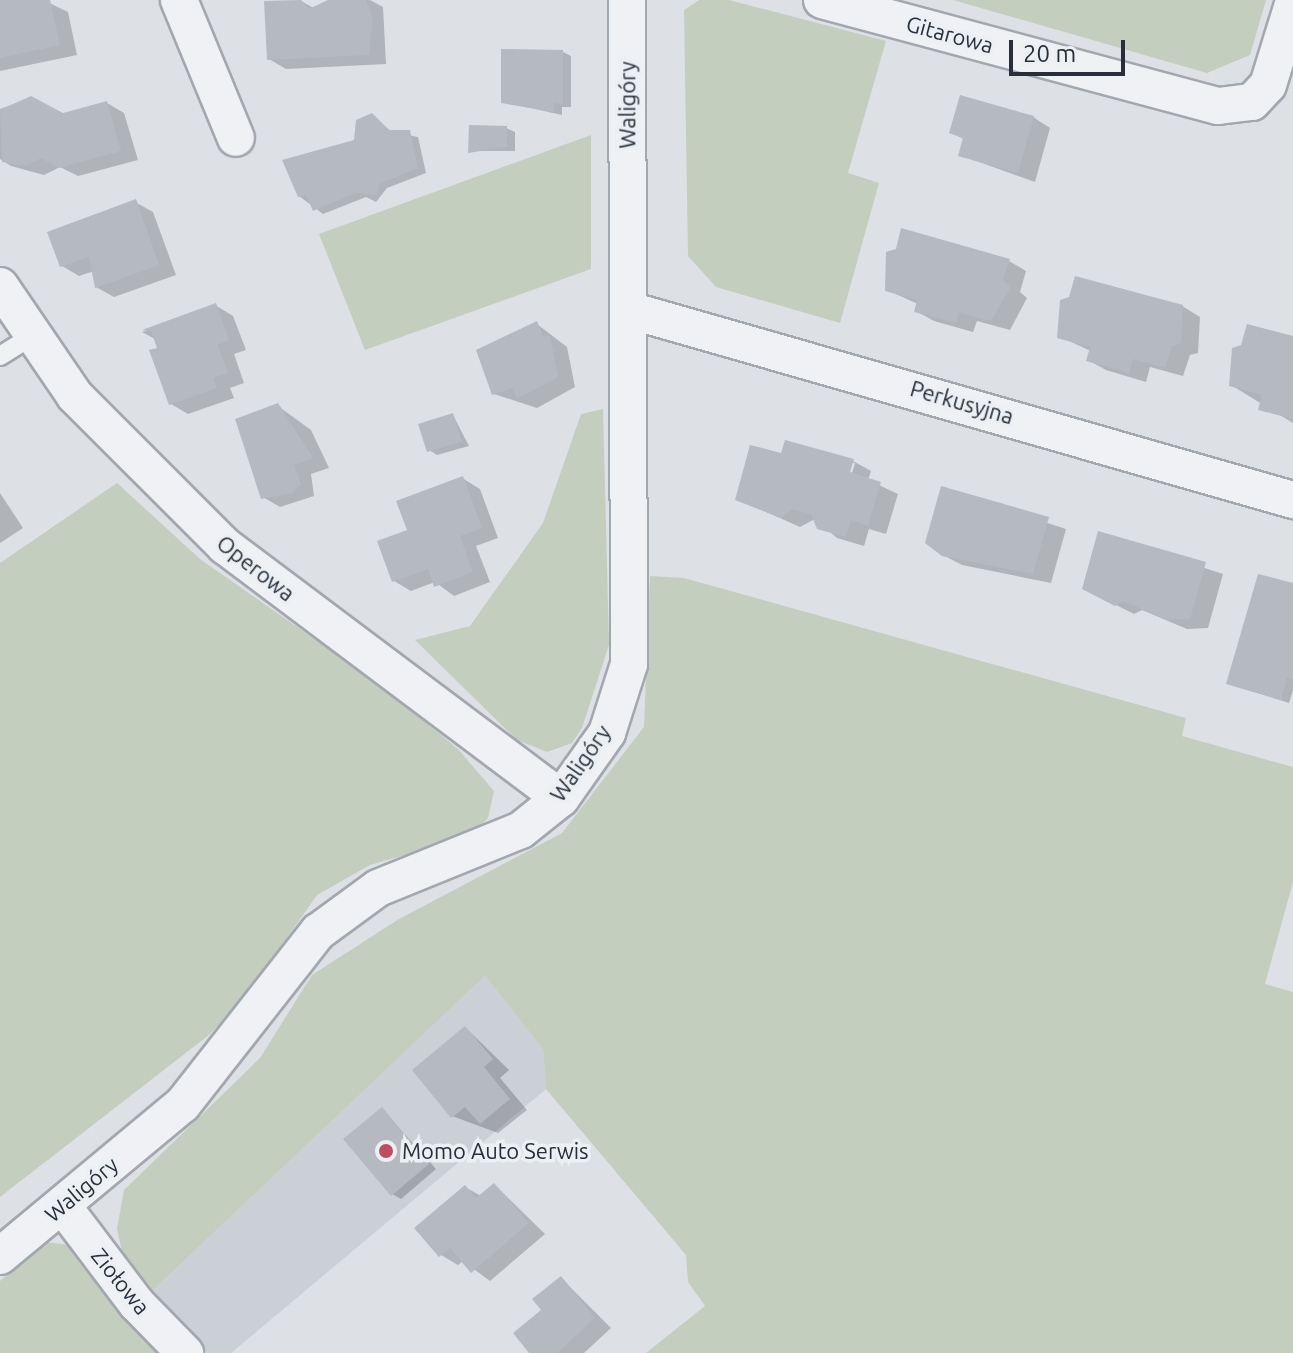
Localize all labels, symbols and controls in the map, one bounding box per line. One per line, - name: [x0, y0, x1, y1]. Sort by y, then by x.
- street label: Gitarowa: [903, 10, 997, 58]
- scale bar: [1013, 24, 1129, 74]
- text: 20 m: [1023, 40, 1076, 67]
- street label: Waligóry: [614, 61, 640, 149]
- street label: Perkusyjna: [907, 375, 1017, 429]
- street label: Operowa: [212, 529, 300, 607]
- street label: Waligóry: [544, 720, 616, 806]
- place label: Momo Auto Serwis: [402, 1138, 589, 1164]
- marker: Momo Auto Serwis: [377, 1142, 395, 1160]
- street label: Waligóry: [39, 1151, 123, 1227]
- street label: Ziołowa: [86, 1242, 156, 1320]

